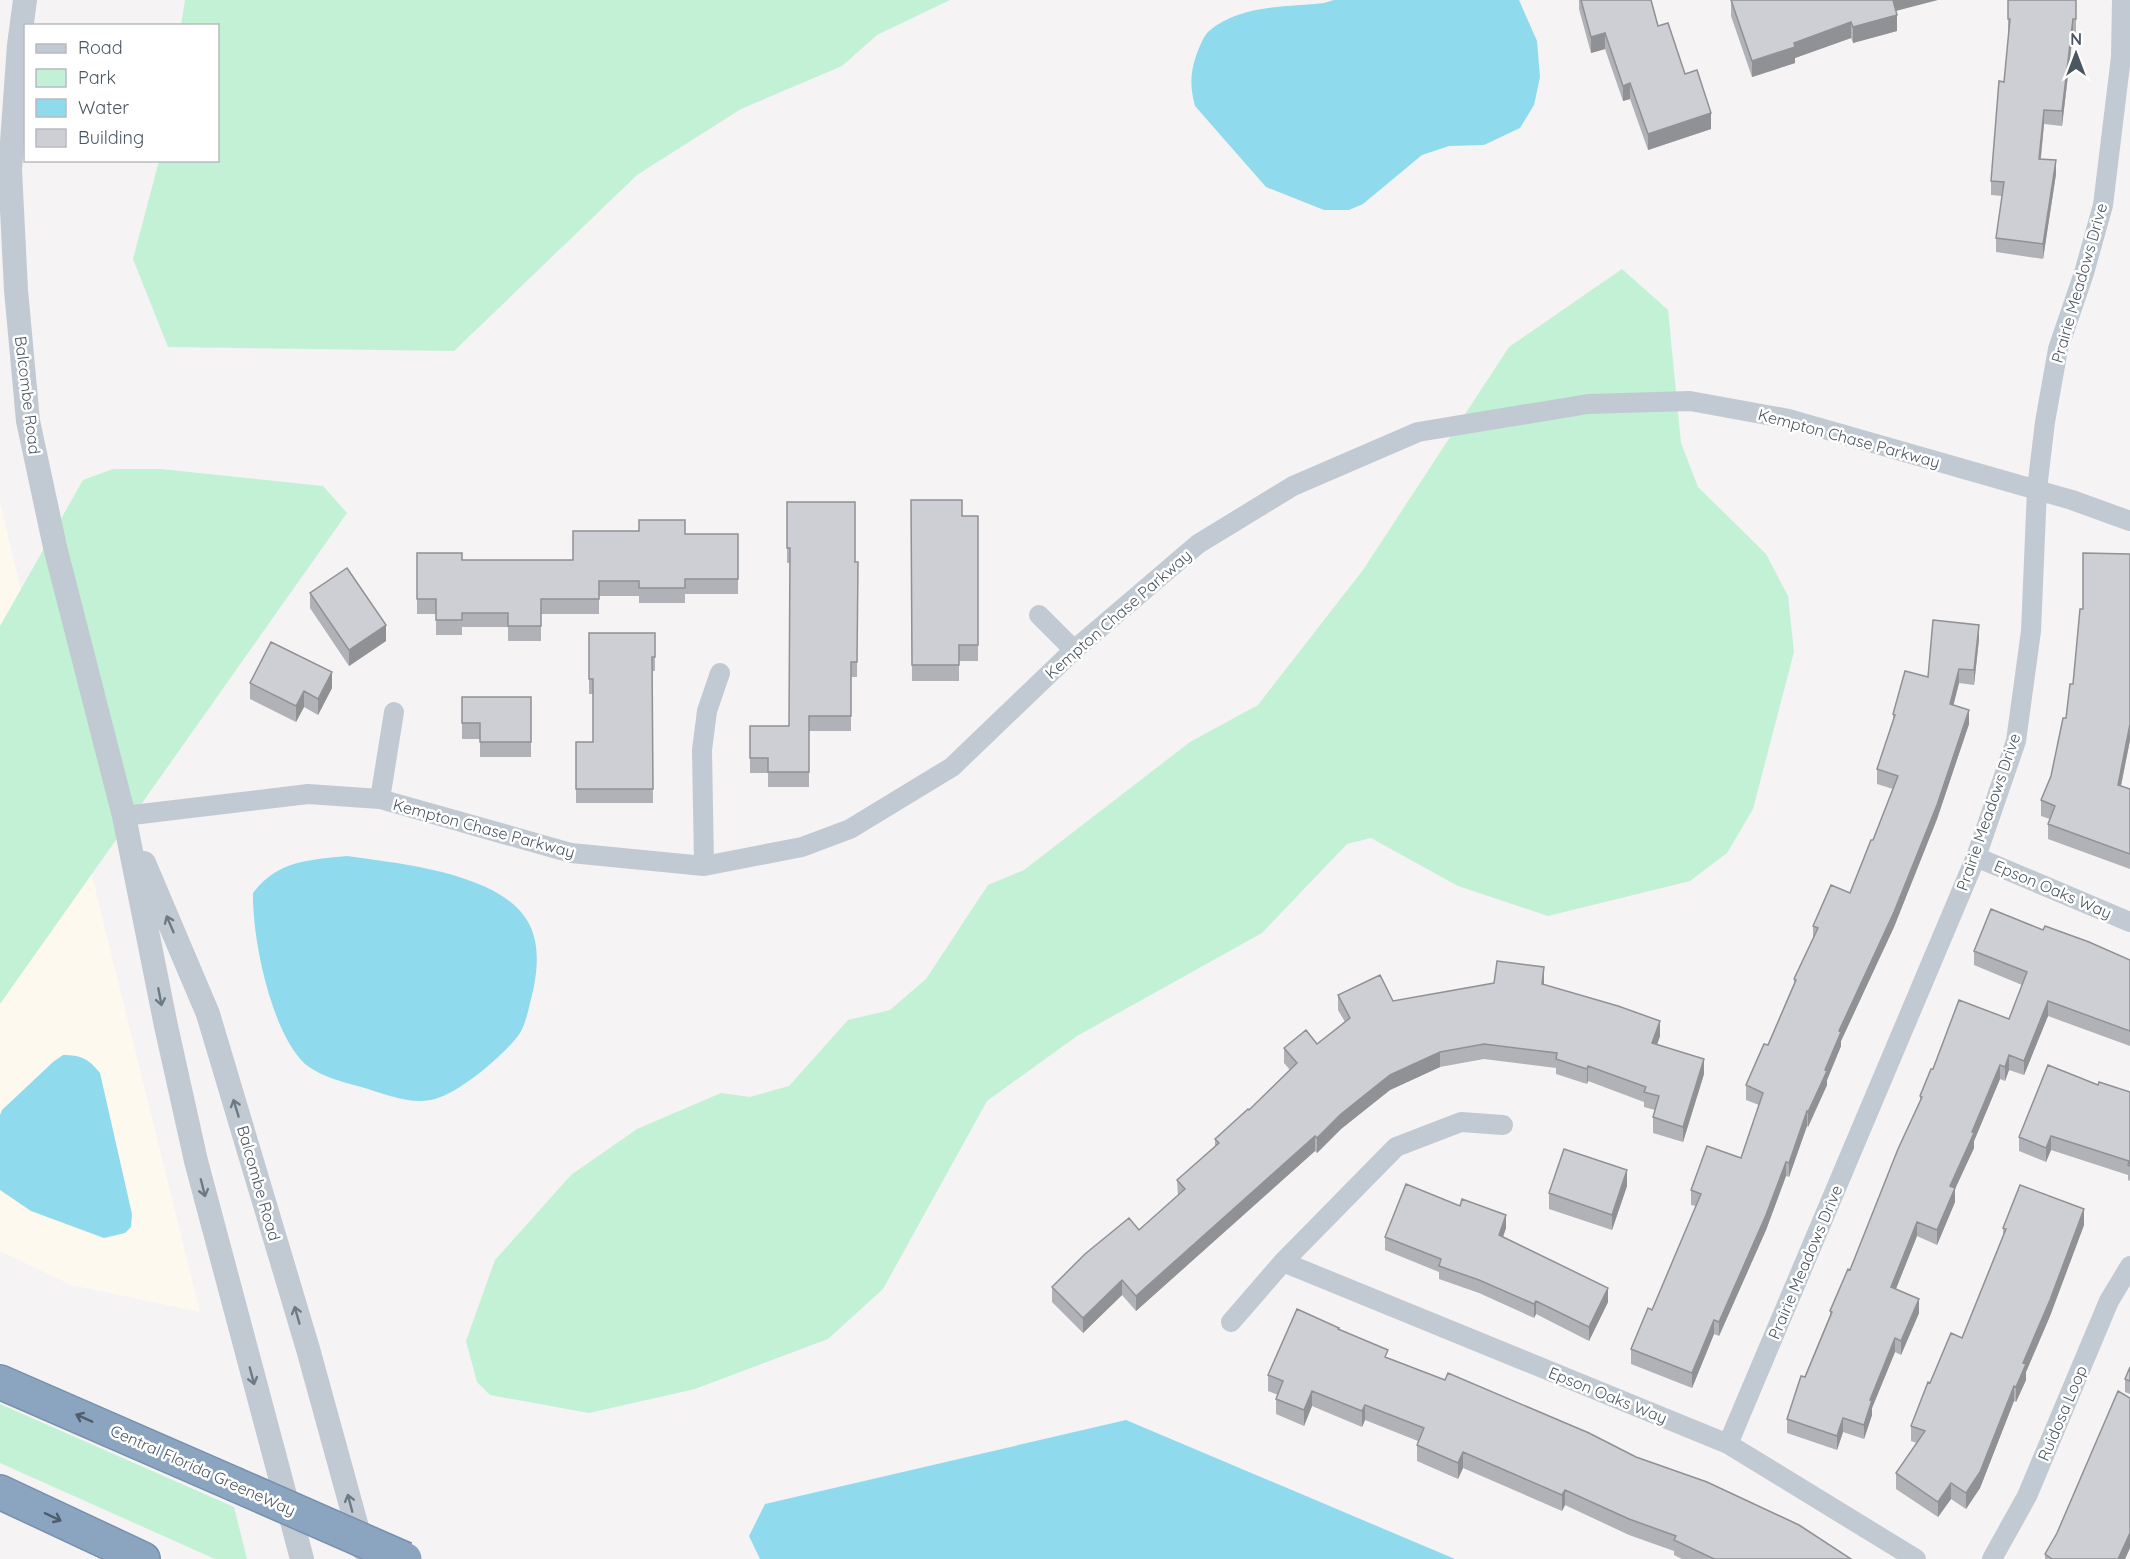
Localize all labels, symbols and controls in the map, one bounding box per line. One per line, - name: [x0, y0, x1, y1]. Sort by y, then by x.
- legend: [24, 24, 219, 162]
- north arrow: [2046, 24, 2106, 84]
- text: N: [2070, 29, 2082, 49]
- text: Road: [78, 36, 123, 59]
- text: Park: [78, 66, 116, 89]
- text: Water: [78, 96, 129, 119]
- text: Building: [78, 126, 144, 149]
- street label: Prairie Meadows Drive: [2047, 201, 2111, 365]
- street label: Balcombe Road: [11, 335, 45, 455]
- street label: Kempton Chase Parkway: [1756, 404, 1942, 472]
- street label: Kempton Chase Parkway: [1041, 545, 1195, 683]
- street label: Prairie Meadows Drive: [1952, 731, 2024, 893]
- street label: Kempton Chase Parkway: [391, 794, 577, 862]
- street label: Epson Oaks Way: [1991, 855, 2115, 923]
- one-way arrow: [164, 916, 175, 934]
- one-way arrow: [155, 987, 166, 1007]
- one-way arrow: [230, 1099, 241, 1118]
- street label: Balcombe Road: [233, 1123, 285, 1243]
- one-way arrow: [198, 1178, 209, 1197]
- street label: Prairie Meadows Drive: [1763, 1182, 1847, 1342]
- one-way arrow: [291, 1306, 302, 1325]
- street label: Epson Oaks Way: [1546, 1362, 1670, 1428]
- street label: Ruidosa Loop: [2033, 1362, 2091, 1464]
- one-way arrow: [247, 1366, 259, 1385]
- one-way arrow: [75, 1412, 93, 1423]
- street label: Central Florida GreeneWay: [107, 1420, 299, 1520]
- one-way arrow: [344, 1493, 355, 1512]
- one-way arrow: [44, 1511, 62, 1523]

